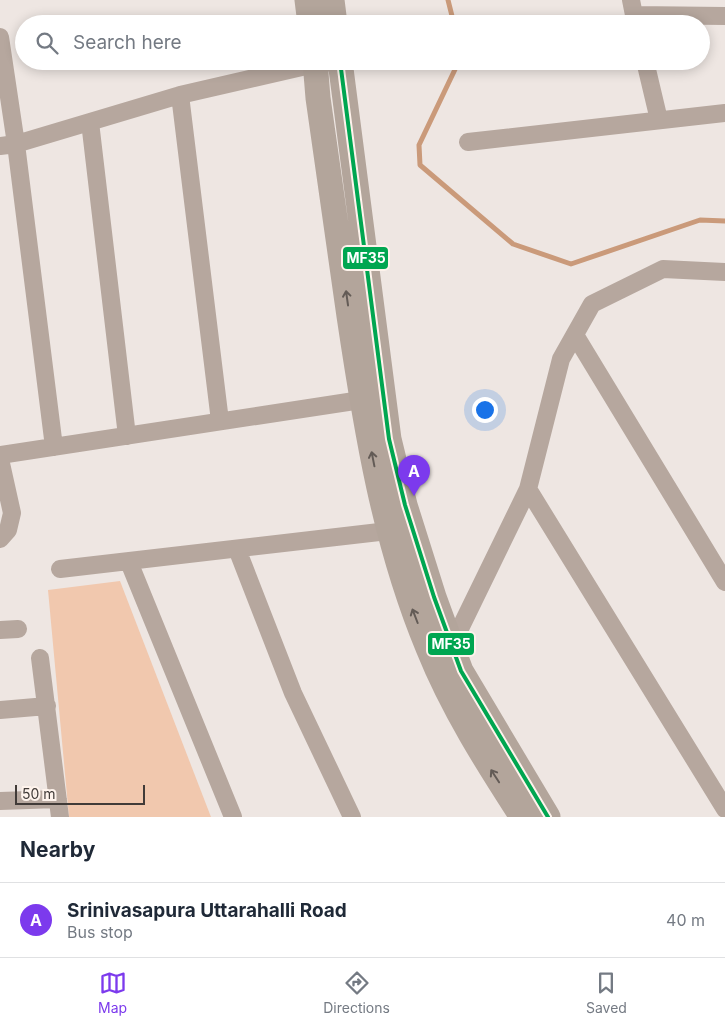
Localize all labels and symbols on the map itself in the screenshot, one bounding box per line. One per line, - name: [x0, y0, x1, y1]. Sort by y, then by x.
- line badge: MF35: [342, 246, 389, 270]
- text: MF35: [346, 249, 386, 266]
- one-way arrow: [342, 291, 352, 307]
- your location: [472, 397, 498, 423]
- one-way arrow: [368, 451, 377, 467]
- pin: A: [398, 455, 430, 496]
- one-way arrow: [410, 608, 419, 624]
- line badge: MF35: [427, 632, 475, 656]
- text: MF35: [431, 635, 471, 652]
- one-way arrow: [490, 769, 501, 783]
- scale bar: [15, 782, 145, 805]

